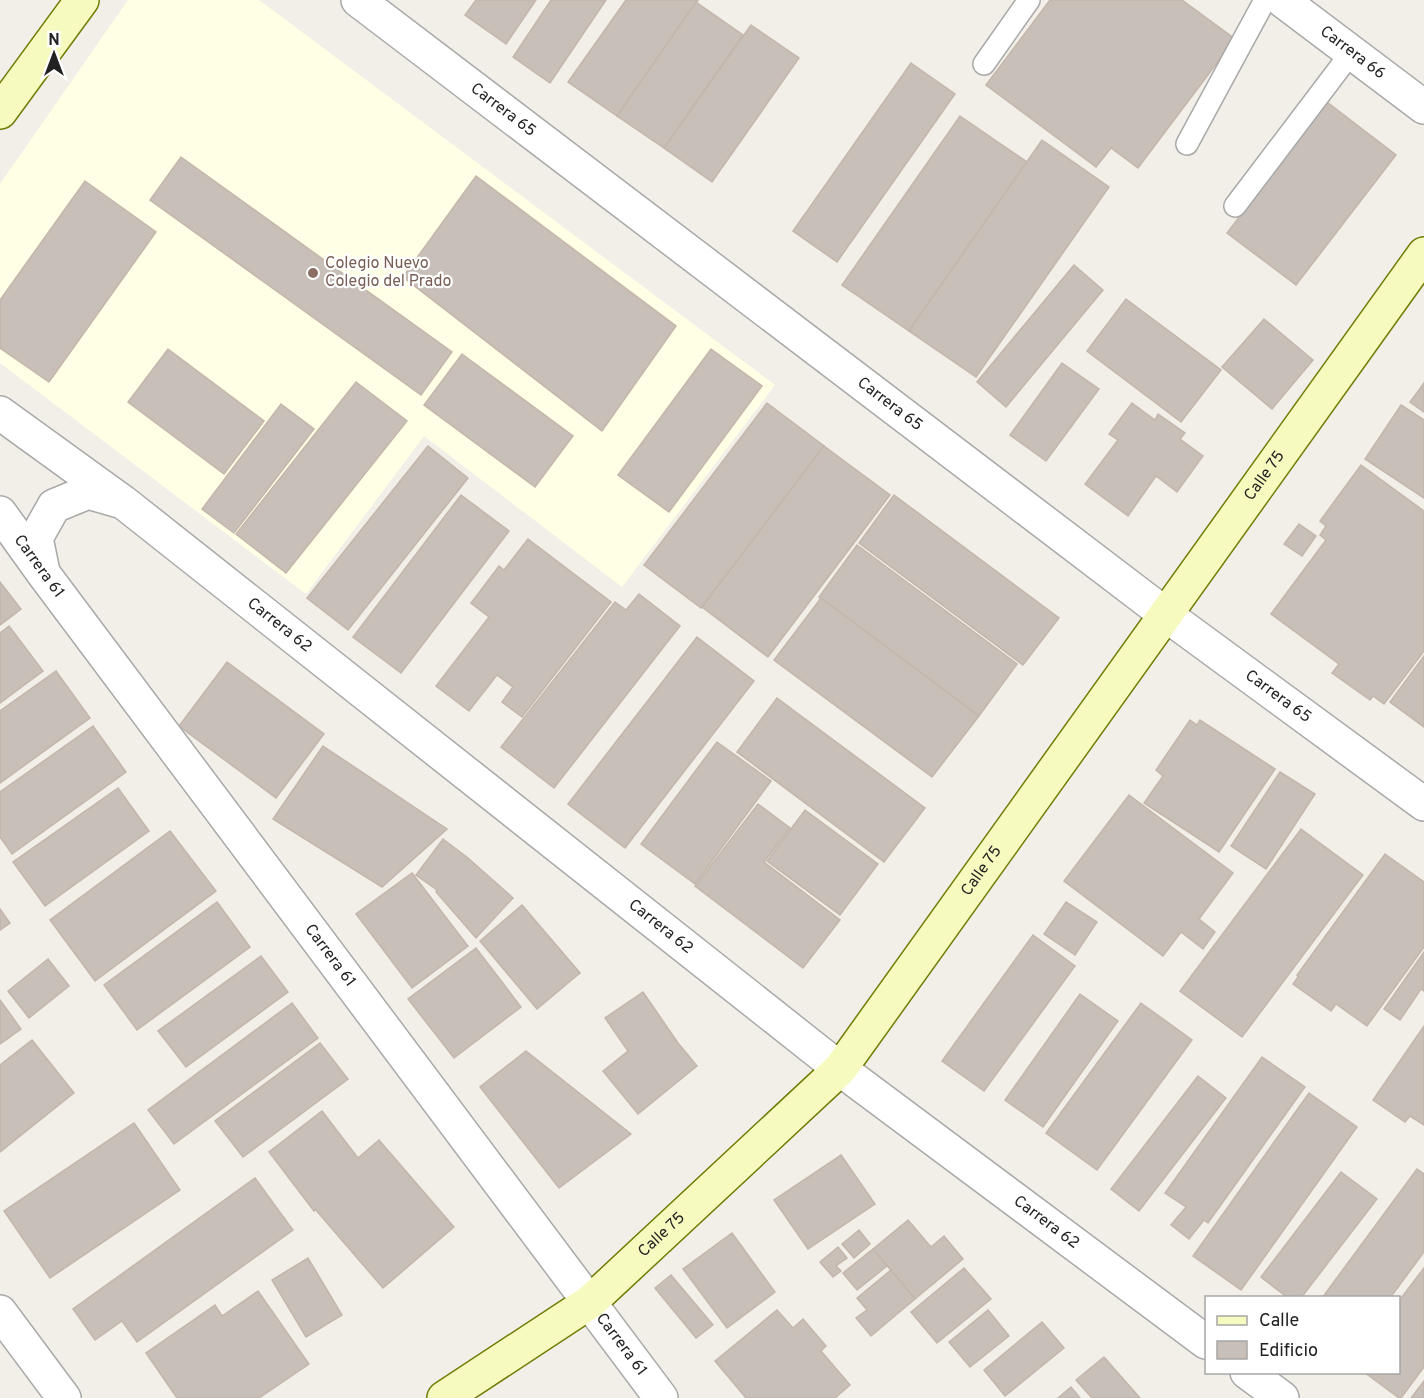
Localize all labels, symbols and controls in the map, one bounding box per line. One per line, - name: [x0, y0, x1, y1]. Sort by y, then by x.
- street label: Carrera 66: [1316, 22, 1389, 84]
- north arrow: [24, 24, 84, 84]
- text: N: [48, 31, 60, 51]
- street label: Carrera 65: [466, 79, 540, 142]
- place label: Colegio Nuevo Colegio del Prado: [325, 254, 451, 292]
- marker: Colegio Nuevo Colegio del Prado: [306, 266, 320, 280]
- street label: Carrera 65: [853, 373, 926, 436]
- street label: Calle 75: [1240, 447, 1290, 505]
- street label: Carrera 61: [9, 531, 68, 602]
- street label: Carrera 62: [243, 594, 316, 657]
- street label: Carrera 65: [1241, 666, 1315, 728]
- street label: Calle 75: [957, 842, 1007, 900]
- street label: Carrera 62: [624, 895, 697, 959]
- street label: Carrera 61: [300, 920, 360, 991]
- street label: Carrera 62: [1009, 1192, 1083, 1254]
- street label: Calle 75: [634, 1208, 690, 1262]
- legend: [1205, 1296, 1400, 1374]
- street label: Carrera 61: [591, 1309, 651, 1380]
- text: Calle: [1259, 1310, 1299, 1333]
- text: Edificio: [1259, 1340, 1318, 1363]

